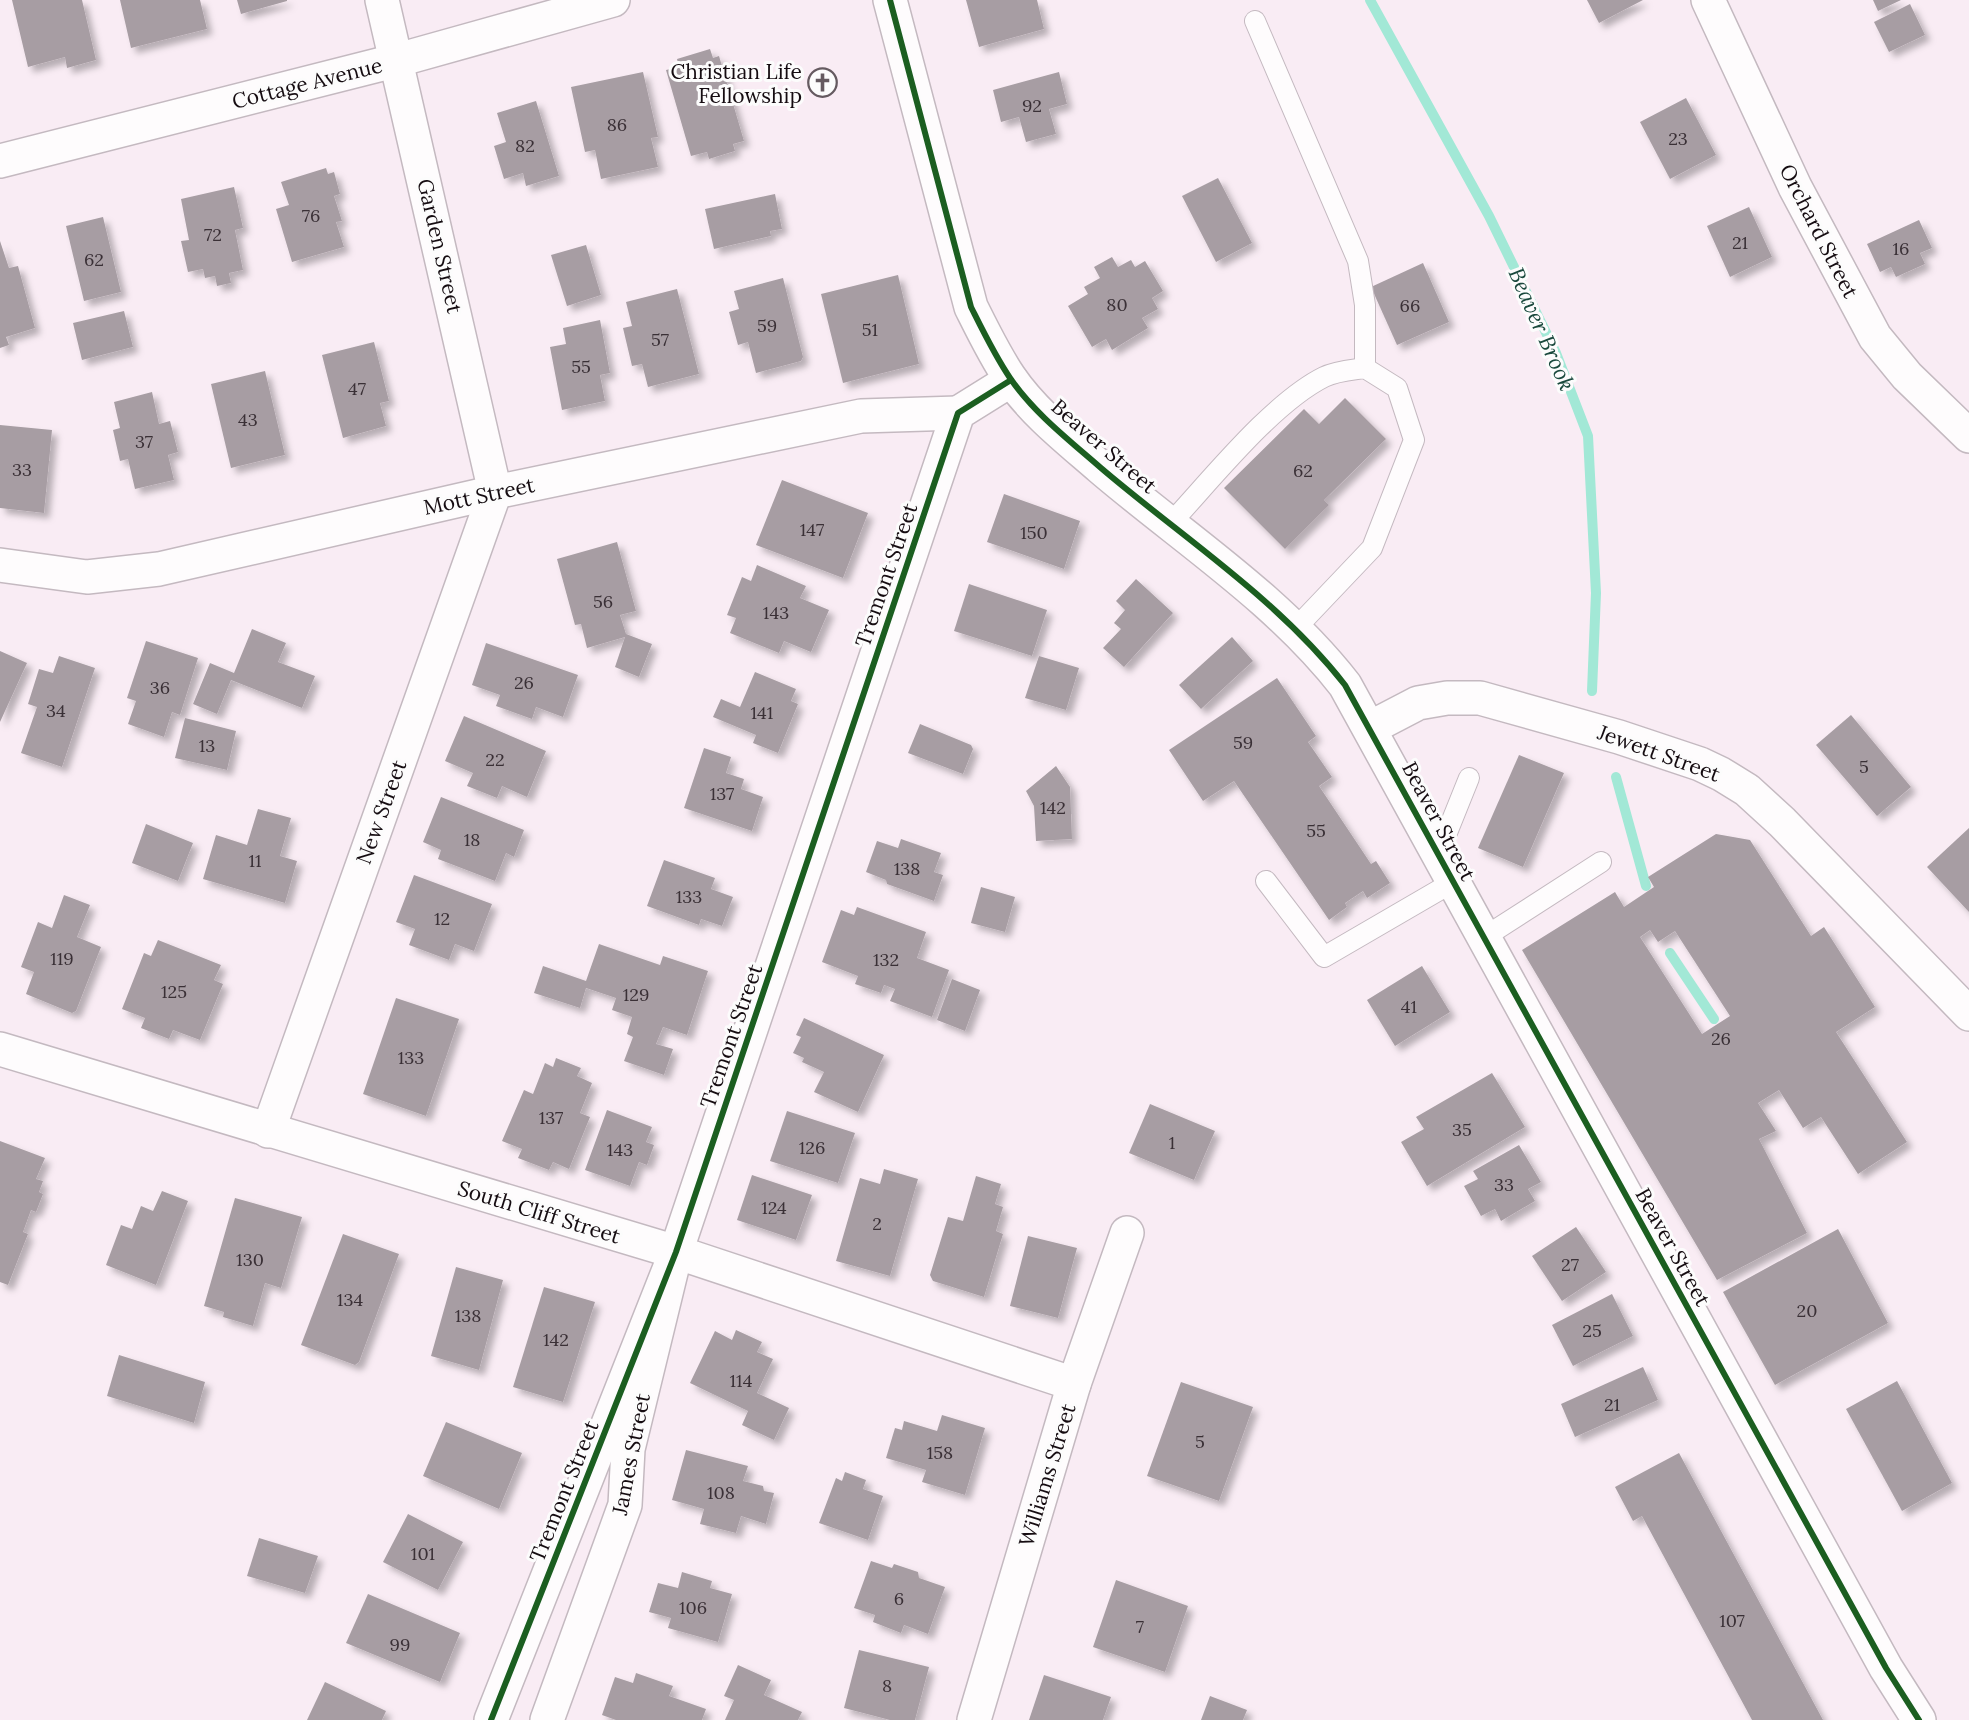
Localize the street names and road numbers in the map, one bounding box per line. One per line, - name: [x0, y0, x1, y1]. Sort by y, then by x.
- street label: Cottage Avenue: [229, 51, 385, 115]
- street label: Orchard Street: [1774, 159, 1865, 303]
- street label: Garden Street: [411, 176, 469, 317]
- street label: Beaver Street: [1046, 393, 1163, 500]
- street label: Mott Street: [421, 471, 538, 521]
- street label: Tremont Street: [849, 499, 924, 650]
- street label: Jewett Street: [1593, 718, 1725, 788]
- street label: New Street: [350, 755, 413, 868]
- street label: Beaver Street: [1396, 757, 1482, 886]
- street label: Tremont Street: [694, 960, 769, 1111]
- street label: South Cliff Street: [454, 1174, 624, 1250]
- street label: Beaver Street: [1629, 1183, 1717, 1312]
- street label: James Street: [606, 1390, 656, 1518]
- street label: Williams Street: [1012, 1399, 1082, 1550]
- street label: Tremont Street: [523, 1415, 605, 1566]

